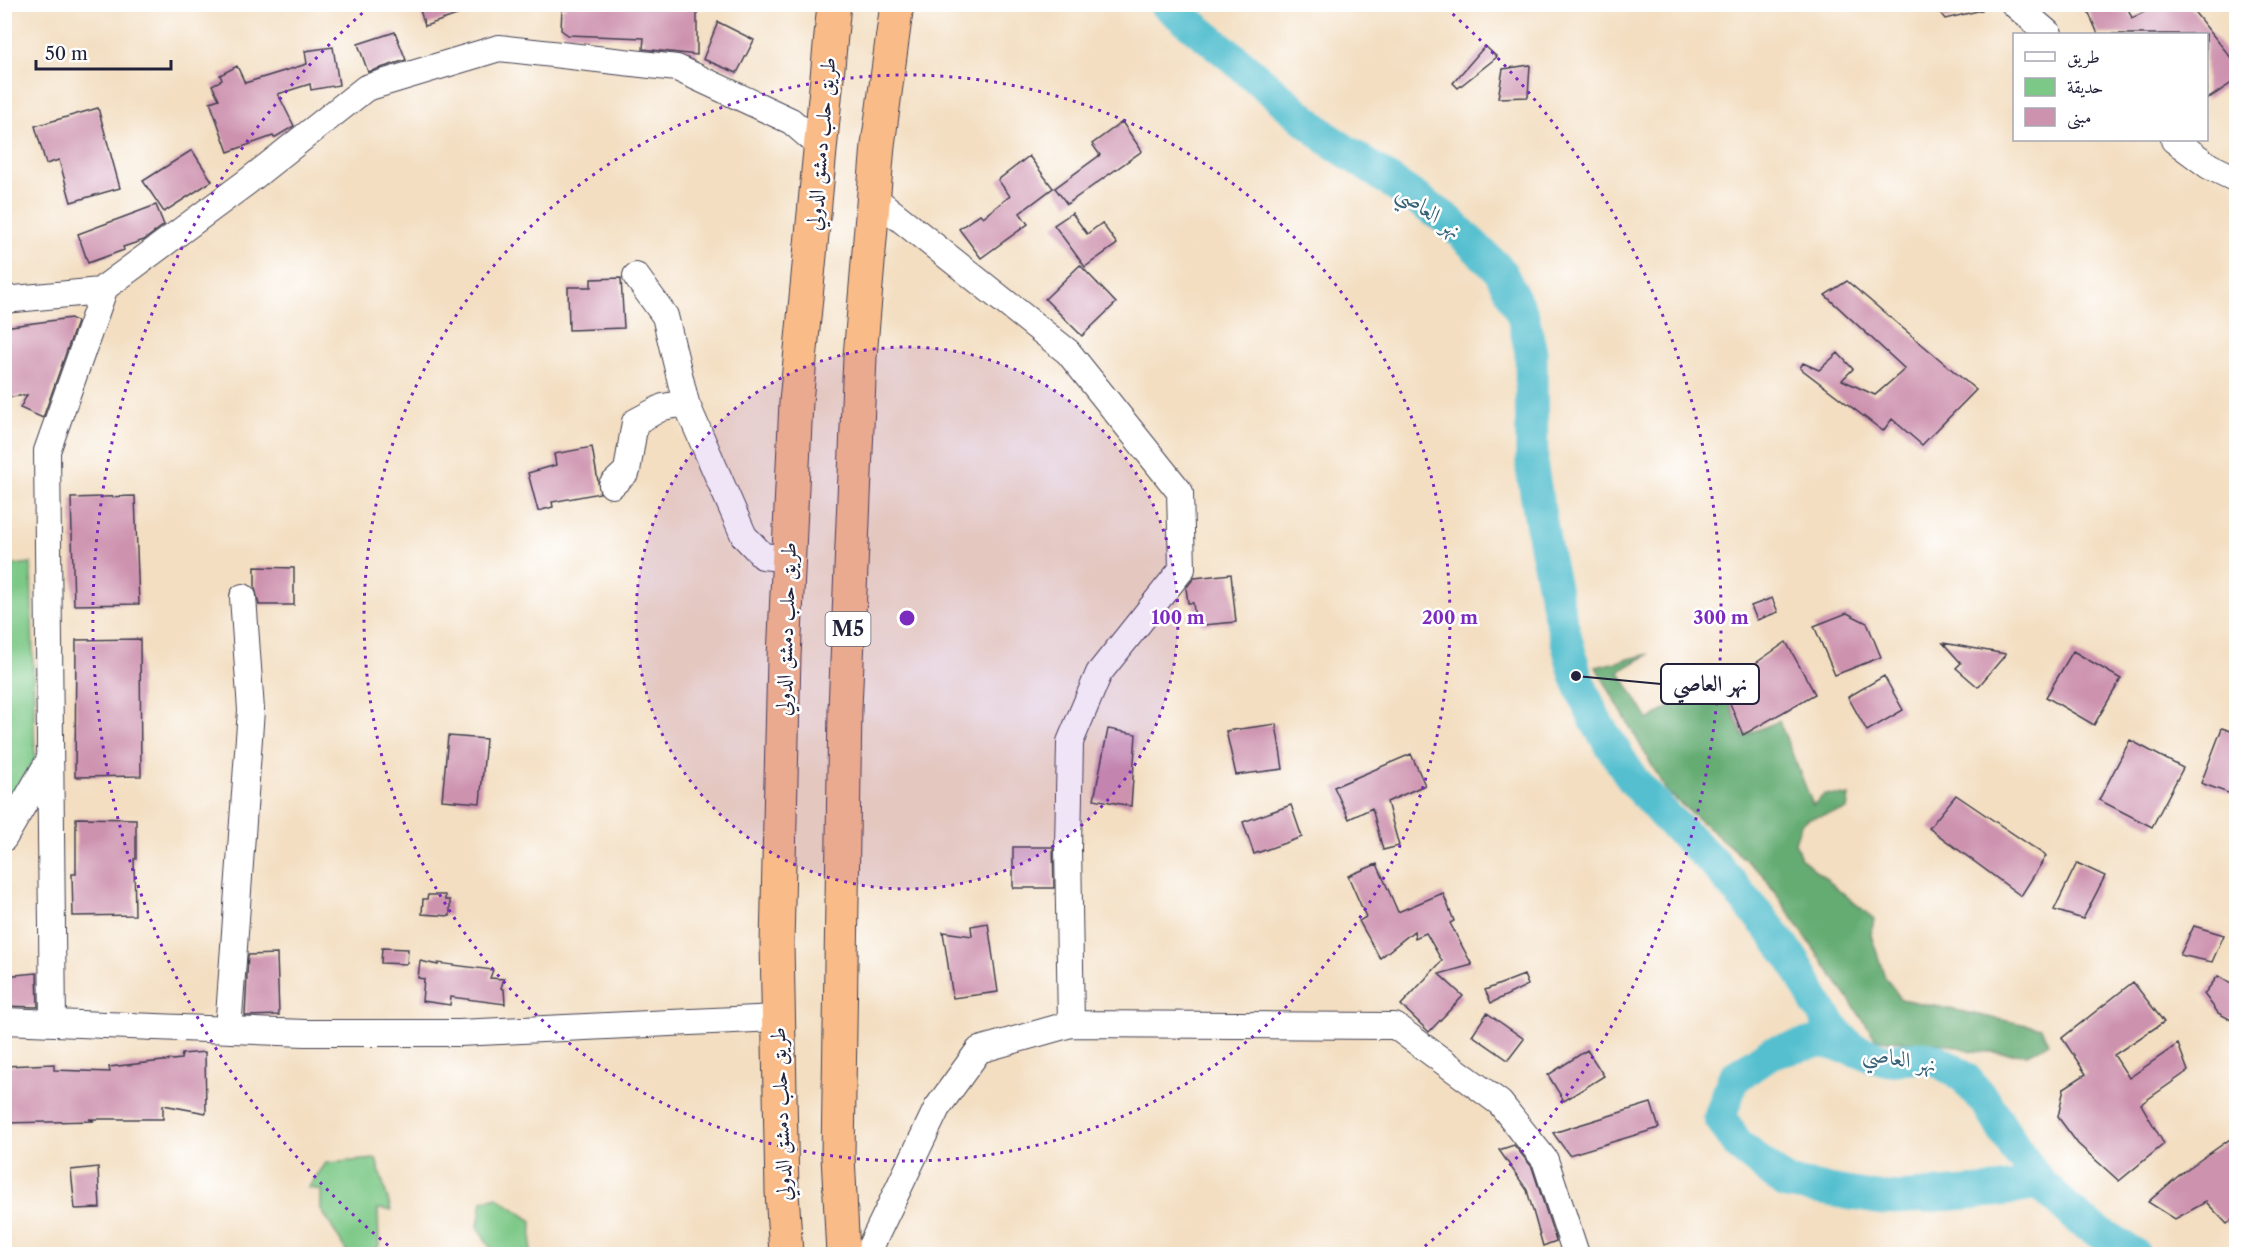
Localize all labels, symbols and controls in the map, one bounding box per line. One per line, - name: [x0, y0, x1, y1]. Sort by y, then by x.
- scale bar: [36, 33, 171, 71]
- legend: [2013, 33, 2208, 141]
- text: 50 m: [45, 43, 88, 65]
- text: طريق: [2067, 46, 2100, 69]
- street label: طريق حلب دمشق الدولي: [800, 56, 846, 232]
- text: حديقة: [2067, 76, 2103, 98]
- text: مبنى: [2067, 106, 2092, 130]
- water label: نهر العاصي: [1387, 178, 1468, 250]
- street label: طريق حلب دمشق الدولي: [770, 542, 806, 717]
- text: 100 m: [1151, 607, 1205, 629]
- text: 200 m: [1422, 607, 1478, 629]
- text: 300 m: [1693, 607, 1749, 629]
- centre of rings: [897, 608, 917, 628]
- road number: M5: [826, 612, 870, 646]
- callout: نهر العاصي: [1661, 664, 1759, 704]
- text: نهر العاصي: [1673, 670, 1747, 704]
- street label: طريق حلب دمشق الدولي: [765, 1026, 801, 1201]
- water label: نهر العاصي: [1860, 1039, 1939, 1085]

